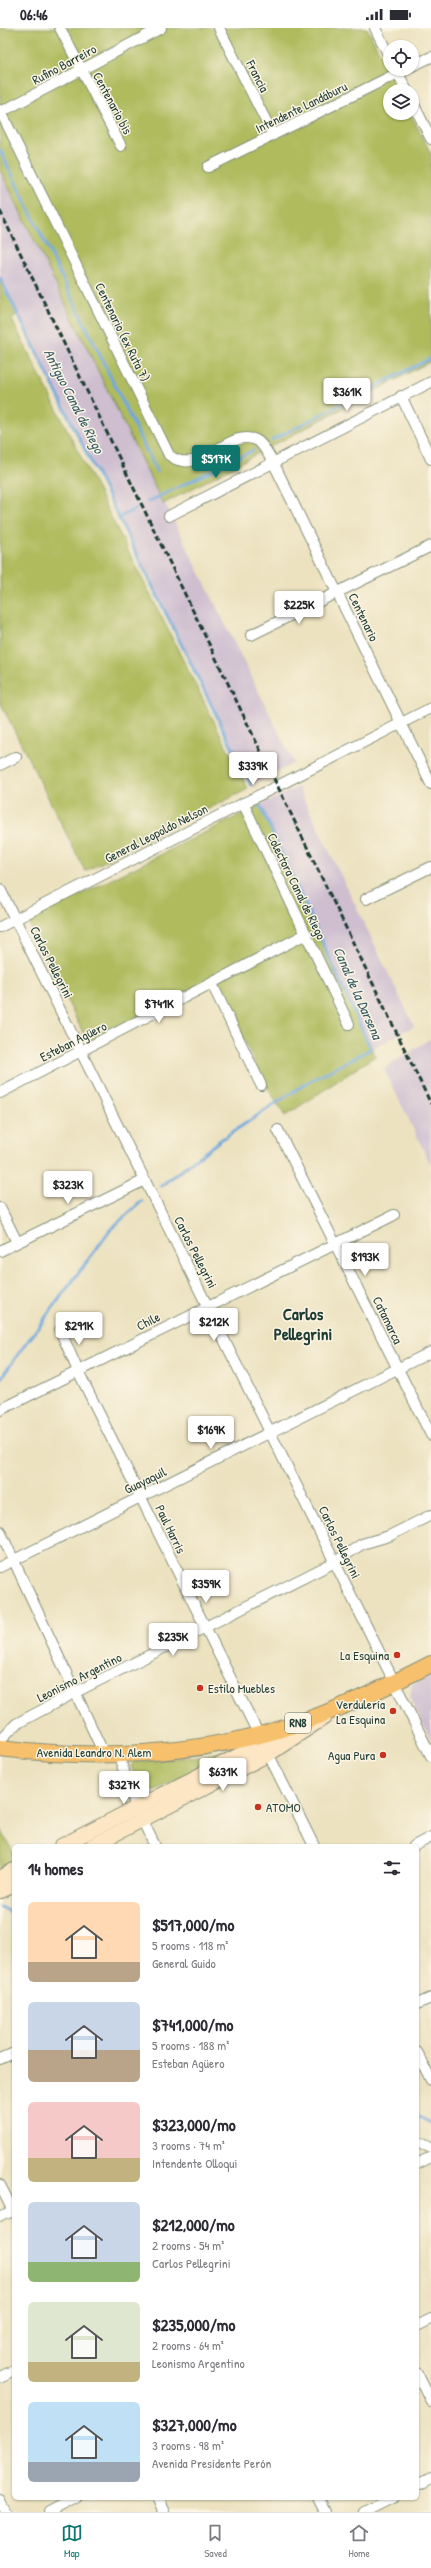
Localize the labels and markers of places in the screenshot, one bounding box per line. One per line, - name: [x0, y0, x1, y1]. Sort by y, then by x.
- pin: $361K: [319, 378, 375, 412]
- pin: $517K: [188, 445, 244, 479]
- pin: $225K: [271, 591, 327, 625]
- pin: $339K: [225, 752, 281, 786]
- pin: $741K: [131, 990, 187, 1024]
- pin: $323K: [40, 1171, 96, 1205]
- pin: $193K: [337, 1243, 393, 1277]
- pin: $212K: [186, 1308, 242, 1342]
- pin: $291K: [51, 1312, 107, 1346]
- pin: $169K: [183, 1416, 239, 1450]
- pin: $359K: [178, 1570, 234, 1604]
- pin: $235K: [145, 1623, 201, 1657]
- place label: La Esquina: [340, 1646, 389, 1664]
- marker: La Esquina: [392, 1650, 402, 1660]
- place label: Estilo Muebles: [208, 1679, 275, 1697]
- marker: Estilo Muebles: [195, 1683, 205, 1693]
- place label: Verdulería La Esquina: [336, 1695, 385, 1728]
- marker: Verdulería La Esquina: [388, 1706, 398, 1716]
- place label: Agua Pura: [328, 1746, 375, 1764]
- marker: Agua Pura: [378, 1750, 388, 1760]
- pin: $631K: [195, 1758, 251, 1792]
- pin: $327K: [96, 1771, 152, 1805]
- place label: ATOMO: [266, 1798, 301, 1816]
- marker: ATOMO: [253, 1802, 263, 1812]

